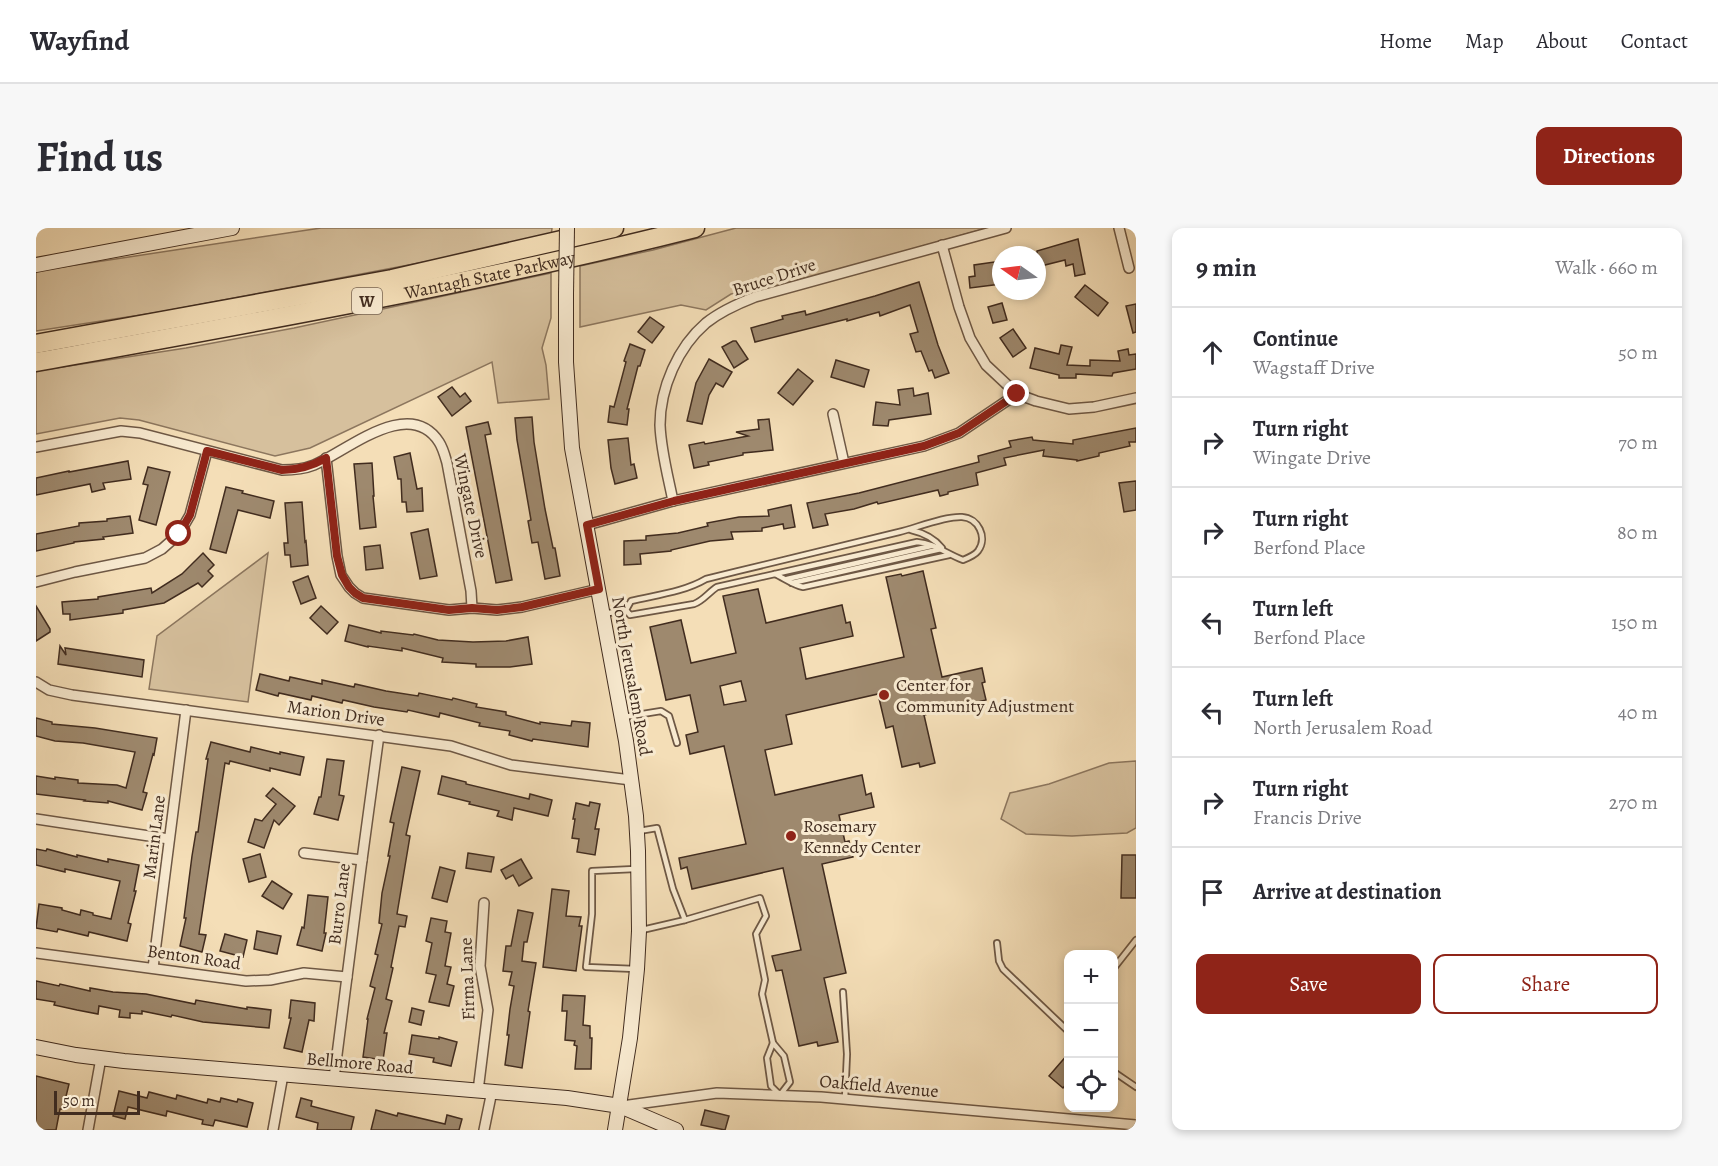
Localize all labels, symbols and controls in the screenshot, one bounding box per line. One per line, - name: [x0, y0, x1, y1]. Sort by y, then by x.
- text: Wayfind: [30, 22, 129, 60]
- text: Home: [1379, 27, 1432, 55]
- text: Map: [1465, 27, 1503, 55]
- text: About: [1536, 27, 1588, 55]
- text: Contact: [1621, 27, 1688, 55]
- button: Directions: [1536, 127, 1682, 185]
- text: Find us: [36, 128, 163, 185]
- street label: Wantagh State Parkway: [401, 245, 578, 305]
- north arrow: [992, 246, 1046, 300]
- text: 9 min: [1196, 250, 1257, 285]
- street label: Bruce Drive: [729, 252, 819, 302]
- text: Walk · 660 m: [1555, 254, 1658, 281]
- road number: W: [352, 288, 382, 314]
- text: Continue: [1253, 324, 1338, 354]
- icon: ahead: [1196, 336, 1229, 369]
- text: 50 m: [1618, 339, 1658, 366]
- text: Wagstaff Drive: [1253, 354, 1375, 381]
- route end: [1003, 380, 1029, 406]
- text: Turn right: [1253, 414, 1349, 444]
- icon: right: [1196, 426, 1229, 459]
- text: 70 m: [1618, 429, 1658, 456]
- text: Wingate Drive: [1253, 444, 1371, 471]
- street label: Wingate Drive: [448, 451, 494, 560]
- text: Turn right: [1253, 504, 1349, 534]
- icon: right: [1196, 516, 1229, 549]
- text: 80 m: [1617, 519, 1658, 546]
- route start: [165, 520, 191, 546]
- text: Berfond Place: [1253, 534, 1366, 561]
- street label: North Jerusalem Road: [606, 594, 658, 758]
- text: Turn left: [1253, 594, 1333, 624]
- icon: left: [1196, 606, 1229, 639]
- text: 150 m: [1611, 609, 1658, 636]
- text: Berfond Place: [1253, 624, 1366, 651]
- place label: Center for Community Adjustment: [896, 673, 1074, 718]
- text: Turn left: [1253, 684, 1333, 714]
- marker: Center for Community Adjustment: [877, 688, 891, 702]
- street label: Marion Drive: [286, 694, 386, 732]
- icon: left: [1196, 696, 1229, 729]
- text: 40 m: [1618, 699, 1658, 726]
- text: North Jerusalem Road: [1253, 714, 1432, 741]
- text: Turn right: [1253, 774, 1349, 804]
- icon: right: [1196, 786, 1229, 819]
- text: 270 m: [1609, 789, 1658, 816]
- street label: Marin Lane: [137, 794, 171, 880]
- text: Francis Drive: [1253, 804, 1362, 831]
- place label: Rosemary Kennedy Center: [803, 814, 921, 859]
- marker: Rosemary Kennedy Center: [784, 829, 798, 843]
- street label: Burro Lane: [322, 862, 356, 946]
- icon: arrive: [1196, 876, 1229, 909]
- text: Arrive at destination: [1253, 877, 1442, 907]
- street label: Firma Lane: [454, 937, 480, 1021]
- street label: Benton Road: [146, 939, 243, 975]
- map controls: [1064, 950, 1118, 1112]
- button: +: [1064, 950, 1118, 1004]
- button: Save: [1196, 954, 1421, 1014]
- button: Share: [1433, 954, 1658, 1014]
- button: −: [1064, 1004, 1118, 1058]
- street label: Bellmore Road: [306, 1046, 415, 1080]
- button: locate: [1064, 1058, 1118, 1112]
- street label: Oakfield Avenue: [818, 1069, 940, 1103]
- scale bar: [54, 1088, 140, 1116]
- text: 50 m: [63, 1090, 95, 1112]

